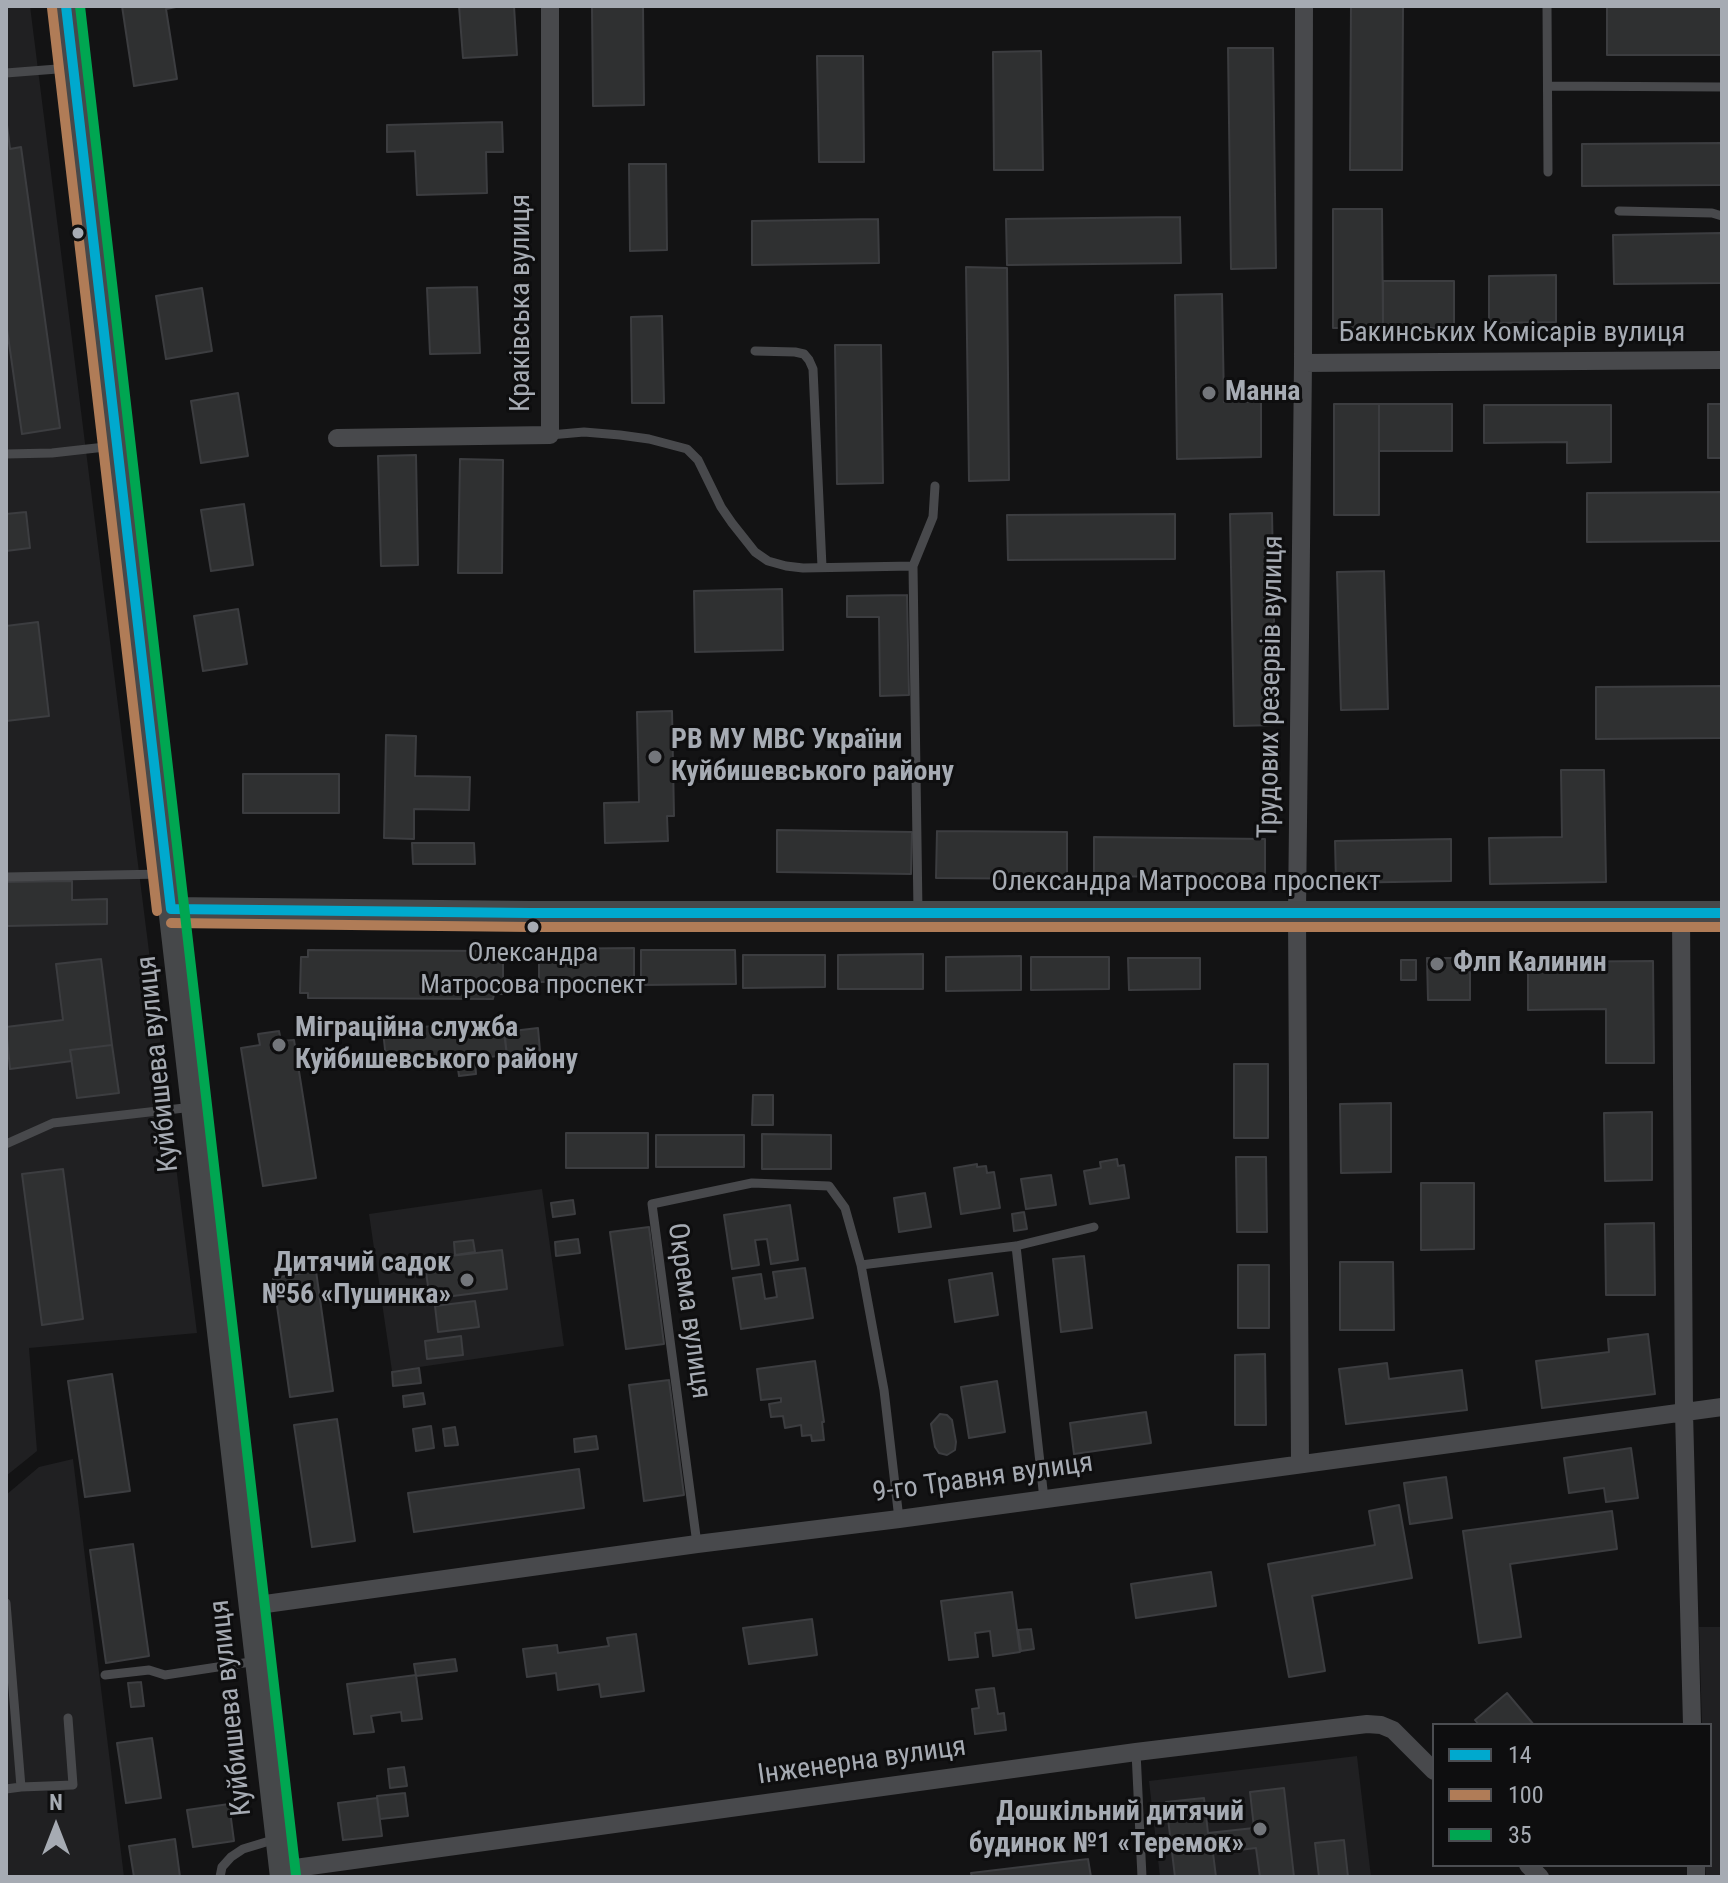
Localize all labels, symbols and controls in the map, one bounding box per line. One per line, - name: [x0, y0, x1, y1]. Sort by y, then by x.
- street label: Краківська вулиця: [505, 194, 539, 412]
- unlabelled marker: [70, 225, 86, 241]
- street label: Бакинських Комісарів вулиця: [1339, 317, 1685, 351]
- place label: Манна: [1225, 376, 1301, 410]
- marker: Манна: [1200, 384, 1218, 402]
- street label: Трудових резервів вулиця: [1253, 535, 1291, 839]
- place label: РВ МУ МВС України Куйбишевського району: [671, 724, 954, 790]
- marker: РВ МУ МВС України Куйбишевського району: [646, 748, 664, 766]
- street label: Олександра Матросова проспект: [991, 866, 1381, 900]
- marker: Олександра Матросова проспект: [525, 919, 541, 935]
- place label: Олександра Матросова проспект: [420, 938, 646, 1000]
- place label: Флп Калинин: [1453, 947, 1607, 981]
- street label: Куйбишева вулиця: [131, 954, 187, 1174]
- marker: Флп Калинин: [1428, 955, 1446, 973]
- place label: Міграційна служба Куйбишевського району: [295, 1012, 578, 1078]
- marker: Міграційна служба Куйбишевського району: [270, 1036, 288, 1054]
- street label: Окрема вулиця: [659, 1221, 717, 1401]
- place label: Дитячий садок №56 «Пушинка»: [262, 1247, 451, 1313]
- marker: Дитячий садок №56 «Пушинка»: [458, 1271, 476, 1289]
- street label: 9-го Травня вулиця: [871, 1447, 1095, 1511]
- street label: Куйбишева вулиця: [204, 1598, 260, 1818]
- legend: [1432, 1723, 1712, 1867]
- street label: Інженерна вулиця: [756, 1731, 968, 1793]
- text: 14: [1508, 1741, 1532, 1769]
- text: 100: [1508, 1781, 1544, 1809]
- north arrow: [16, 1787, 96, 1867]
- text: N: [49, 1790, 63, 1815]
- place label: Дошкільний дитячий будинок №1 «Теремок»: [969, 1796, 1244, 1862]
- marker: Дошкільний дитячий будинок №1 «Теремок»: [1251, 1820, 1269, 1838]
- text: 35: [1508, 1821, 1532, 1849]

